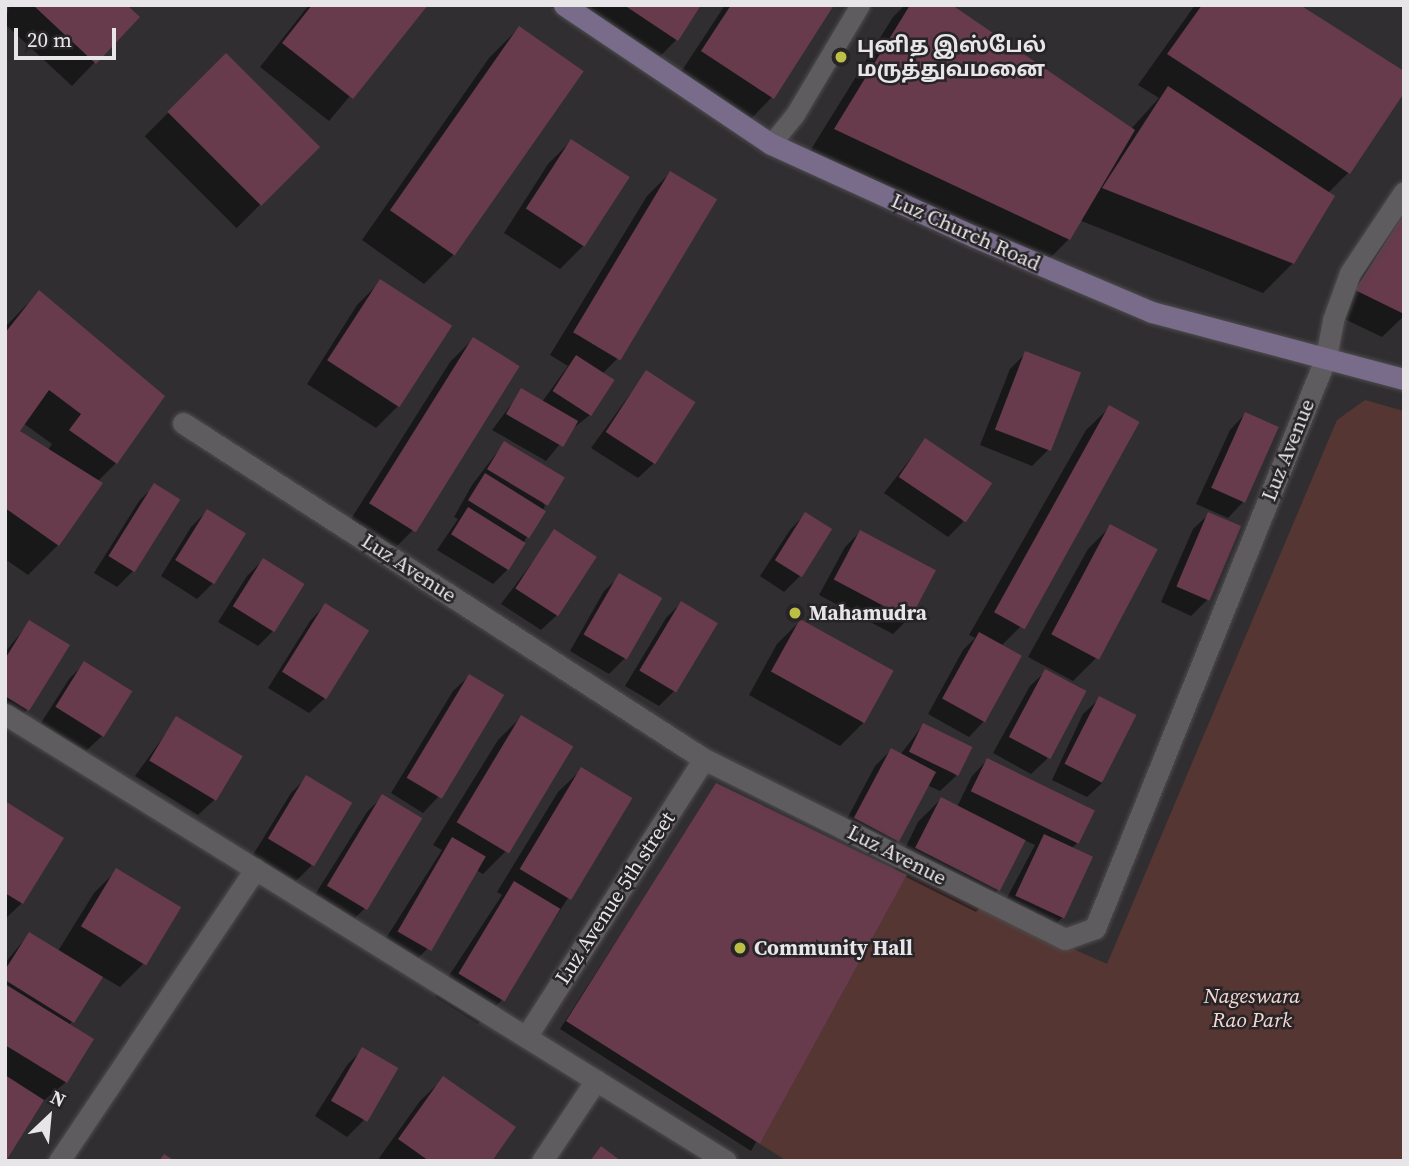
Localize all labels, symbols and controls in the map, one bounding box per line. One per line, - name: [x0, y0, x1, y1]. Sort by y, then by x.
- scale bar: [18, 14, 119, 58]
- text: 20 m: [27, 25, 72, 54]
- place label: புனித இஸ்பேல் மருத்துவமனை: [857, 32, 1046, 82]
- marker: புனித இஸ்பேல் மருத்துவமனை: [831, 47, 851, 67]
- street label: Luz Church Road: [888, 188, 1044, 276]
- street label: Luz Avenue: [1256, 395, 1320, 505]
- street label: Luz Avenue: [357, 528, 461, 608]
- place label: Mahamudra: [809, 600, 927, 626]
- marker: Mahamudra: [787, 605, 803, 621]
- street label: Luz Avenue 5th street: [550, 807, 680, 989]
- street label: Luz Avenue: [843, 819, 951, 891]
- place label: Community Hall: [754, 935, 913, 961]
- marker: Community Hall: [732, 940, 748, 956]
- park label: Nageswara Rao Park: [1204, 983, 1300, 1033]
- north arrow: [14, 1082, 84, 1152]
- text: N: [46, 1083, 70, 1113]

